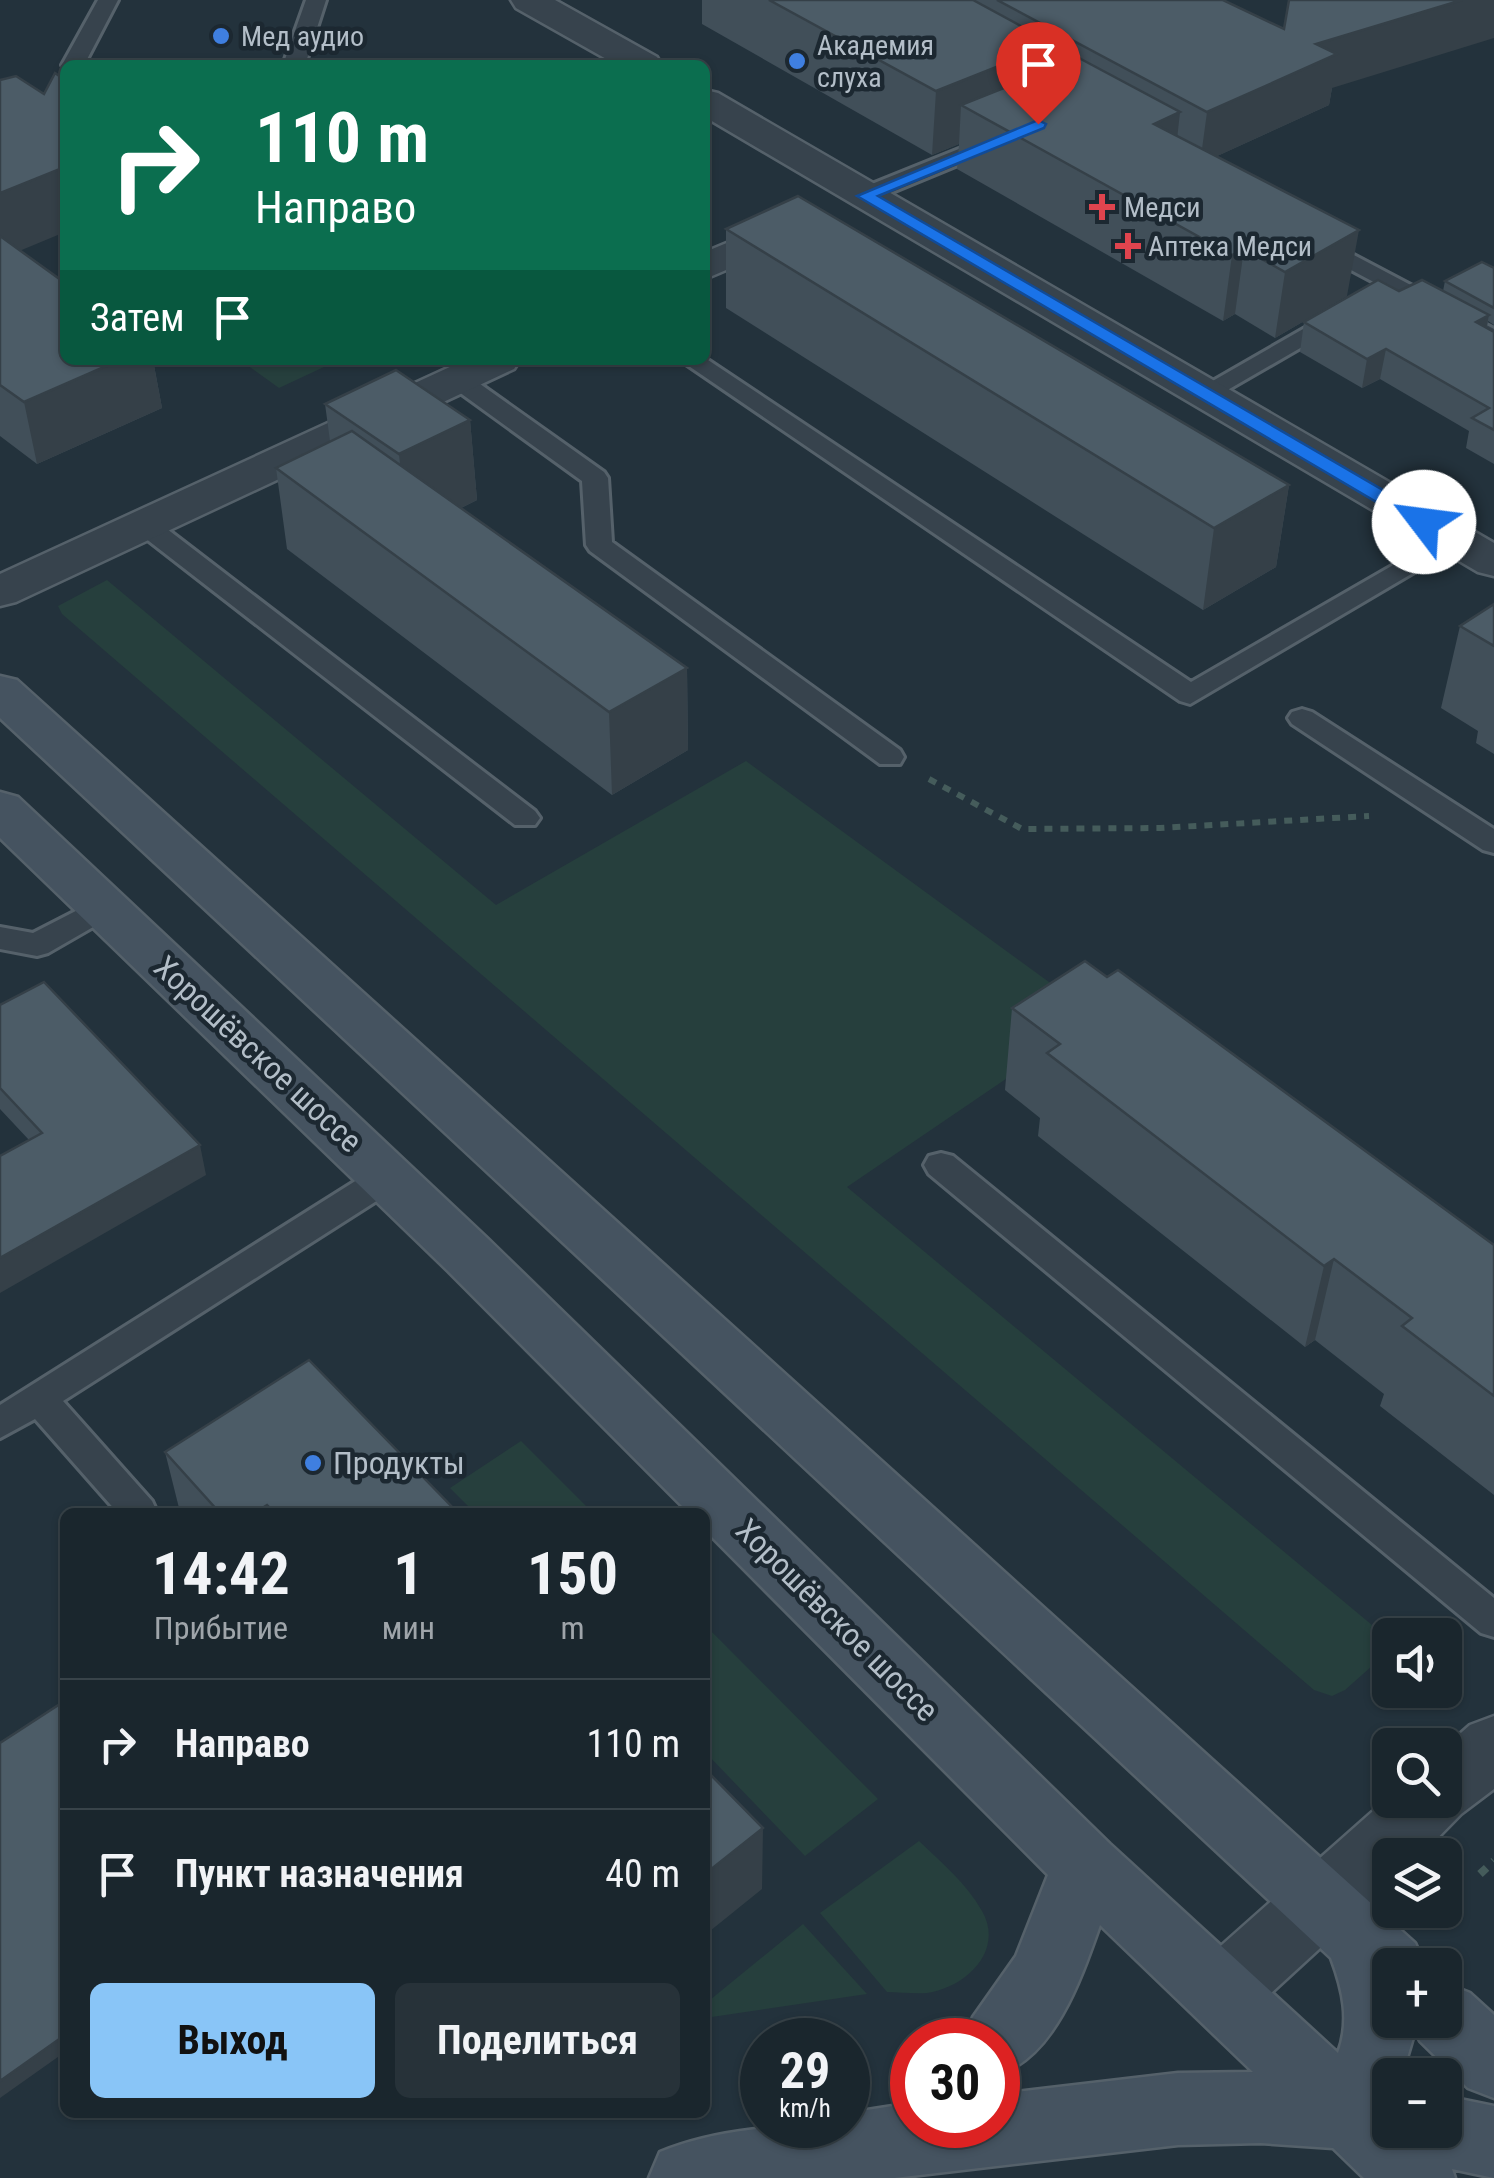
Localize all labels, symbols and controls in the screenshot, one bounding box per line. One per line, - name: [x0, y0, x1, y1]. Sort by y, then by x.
- place label: Мед аудио: [241, 20, 364, 53]
- pin: [996, 22, 1081, 125]
- marker: Мед аудио: [210, 25, 232, 47]
- place label: Академия слуха: [817, 29, 934, 94]
- icon: arrive: [1011, 37, 1066, 92]
- marker: Академия слуха: [786, 50, 808, 72]
- text: 110 m: [255, 97, 429, 179]
- icon: right: [90, 100, 220, 230]
- text: Направо: [255, 181, 416, 234]
- place label: Медси: [1124, 191, 1200, 224]
- marker: Медси: [1089, 194, 1115, 220]
- place label: Аптека Медси: [1148, 230, 1312, 263]
- marker: Аптека Медси: [1117, 235, 1139, 257]
- icon: arrive: [205, 290, 260, 345]
- text: Затем: [90, 296, 185, 340]
- position arrow: [1372, 470, 1476, 574]
- street label: Хорошёвское шоссе: [146, 948, 370, 1160]
- place label: Продукты: [333, 1444, 465, 1482]
- marker: Продукты: [302, 1452, 324, 1474]
- street label: Хорошёвское шоссе: [728, 1511, 946, 1729]
- text: 14:42: [152, 1538, 290, 1609]
- text: 1: [393, 1538, 424, 1609]
- text: 150: [527, 1538, 618, 1609]
- text: Прибытие: [154, 1609, 288, 1647]
- text: мин: [382, 1609, 435, 1647]
- text: m: [560, 1609, 585, 1647]
- map controls: [1372, 1618, 1462, 2148]
- button: sound: [1372, 1618, 1462, 1708]
- icon: right: [90, 1717, 145, 1772]
- text: Направо: [175, 1722, 310, 1766]
- text: 110 m: [586, 1722, 680, 1766]
- button: search: [1372, 1728, 1462, 1818]
- button: layers: [1372, 1838, 1462, 1928]
- icon: arrive: [90, 1847, 145, 1902]
- text: Пункт назначения: [175, 1852, 464, 1896]
- text: 40 m: [605, 1852, 680, 1896]
- button: +: [1372, 1948, 1462, 2038]
- button: Выход: [90, 1983, 375, 2098]
- button: Поделиться: [395, 1983, 680, 2098]
- speed limit sign: 30: [890, 2018, 1020, 2148]
- text: 29: [780, 2042, 830, 2100]
- button: −: [1372, 2058, 1462, 2148]
- text: km/h: [779, 2094, 831, 2123]

